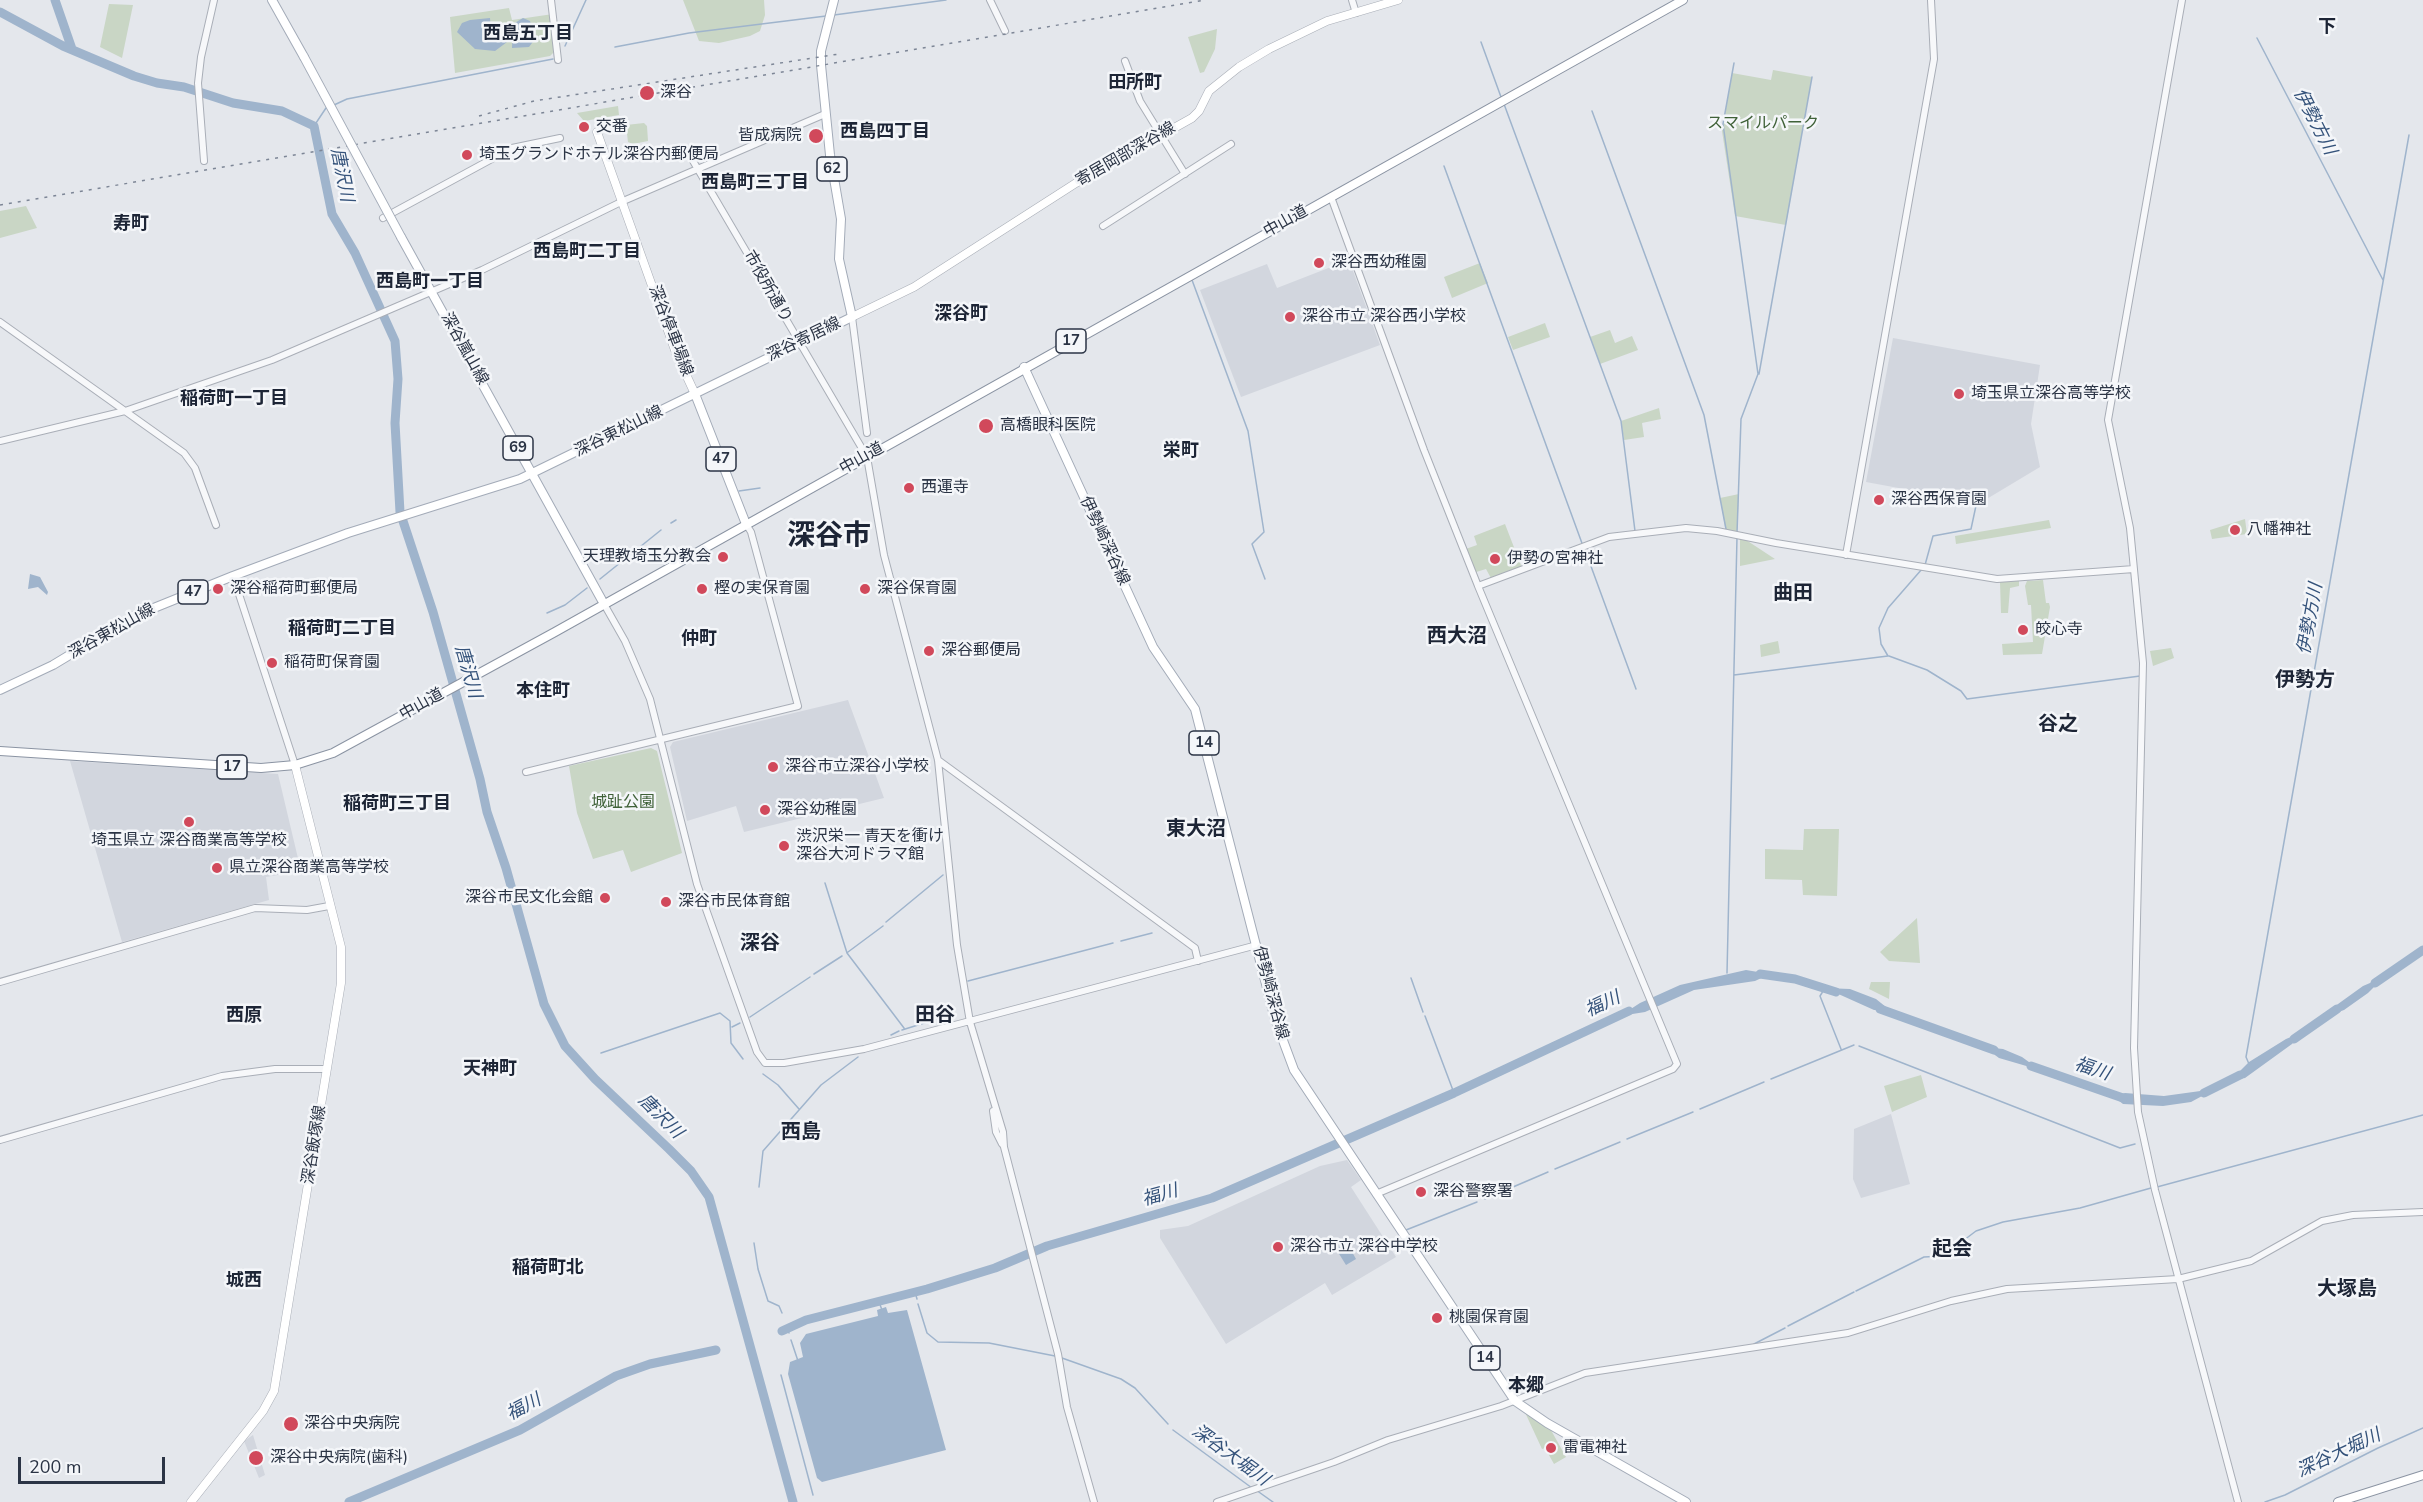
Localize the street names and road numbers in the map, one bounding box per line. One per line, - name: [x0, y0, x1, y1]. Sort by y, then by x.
- street label: 寄居岡部深谷線: [1073, 119, 1179, 191]
- road number: 62: [817, 157, 847, 181]
- street label: 中山道: [1260, 202, 1312, 242]
- street label: 市役所通り: [739, 248, 795, 326]
- street label: 深谷停車場線: [644, 283, 696, 379]
- street label: 深谷嵐山線: [436, 309, 492, 389]
- street label: 深谷寄居線: [764, 314, 844, 366]
- road number: 17: [1056, 329, 1086, 353]
- street label: 深谷東松山線: [572, 402, 666, 462]
- road number: 69: [503, 436, 533, 460]
- street label: 中山道: [836, 439, 888, 479]
- road number: 47: [706, 447, 736, 471]
- street label: 伊勢崎深谷線: [1075, 493, 1133, 589]
- road number: 47: [178, 580, 208, 604]
- street label: 深谷東松山線: [65, 600, 159, 664]
- street label: 中山道: [396, 685, 448, 725]
- road number: 14: [1189, 731, 1219, 755]
- road number: 17: [217, 755, 247, 779]
- street label: 伊勢崎深谷線: [1248, 944, 1292, 1042]
- street label: 深谷飯塚線: [299, 1104, 331, 1186]
- road number: 14: [1470, 1346, 1500, 1370]

